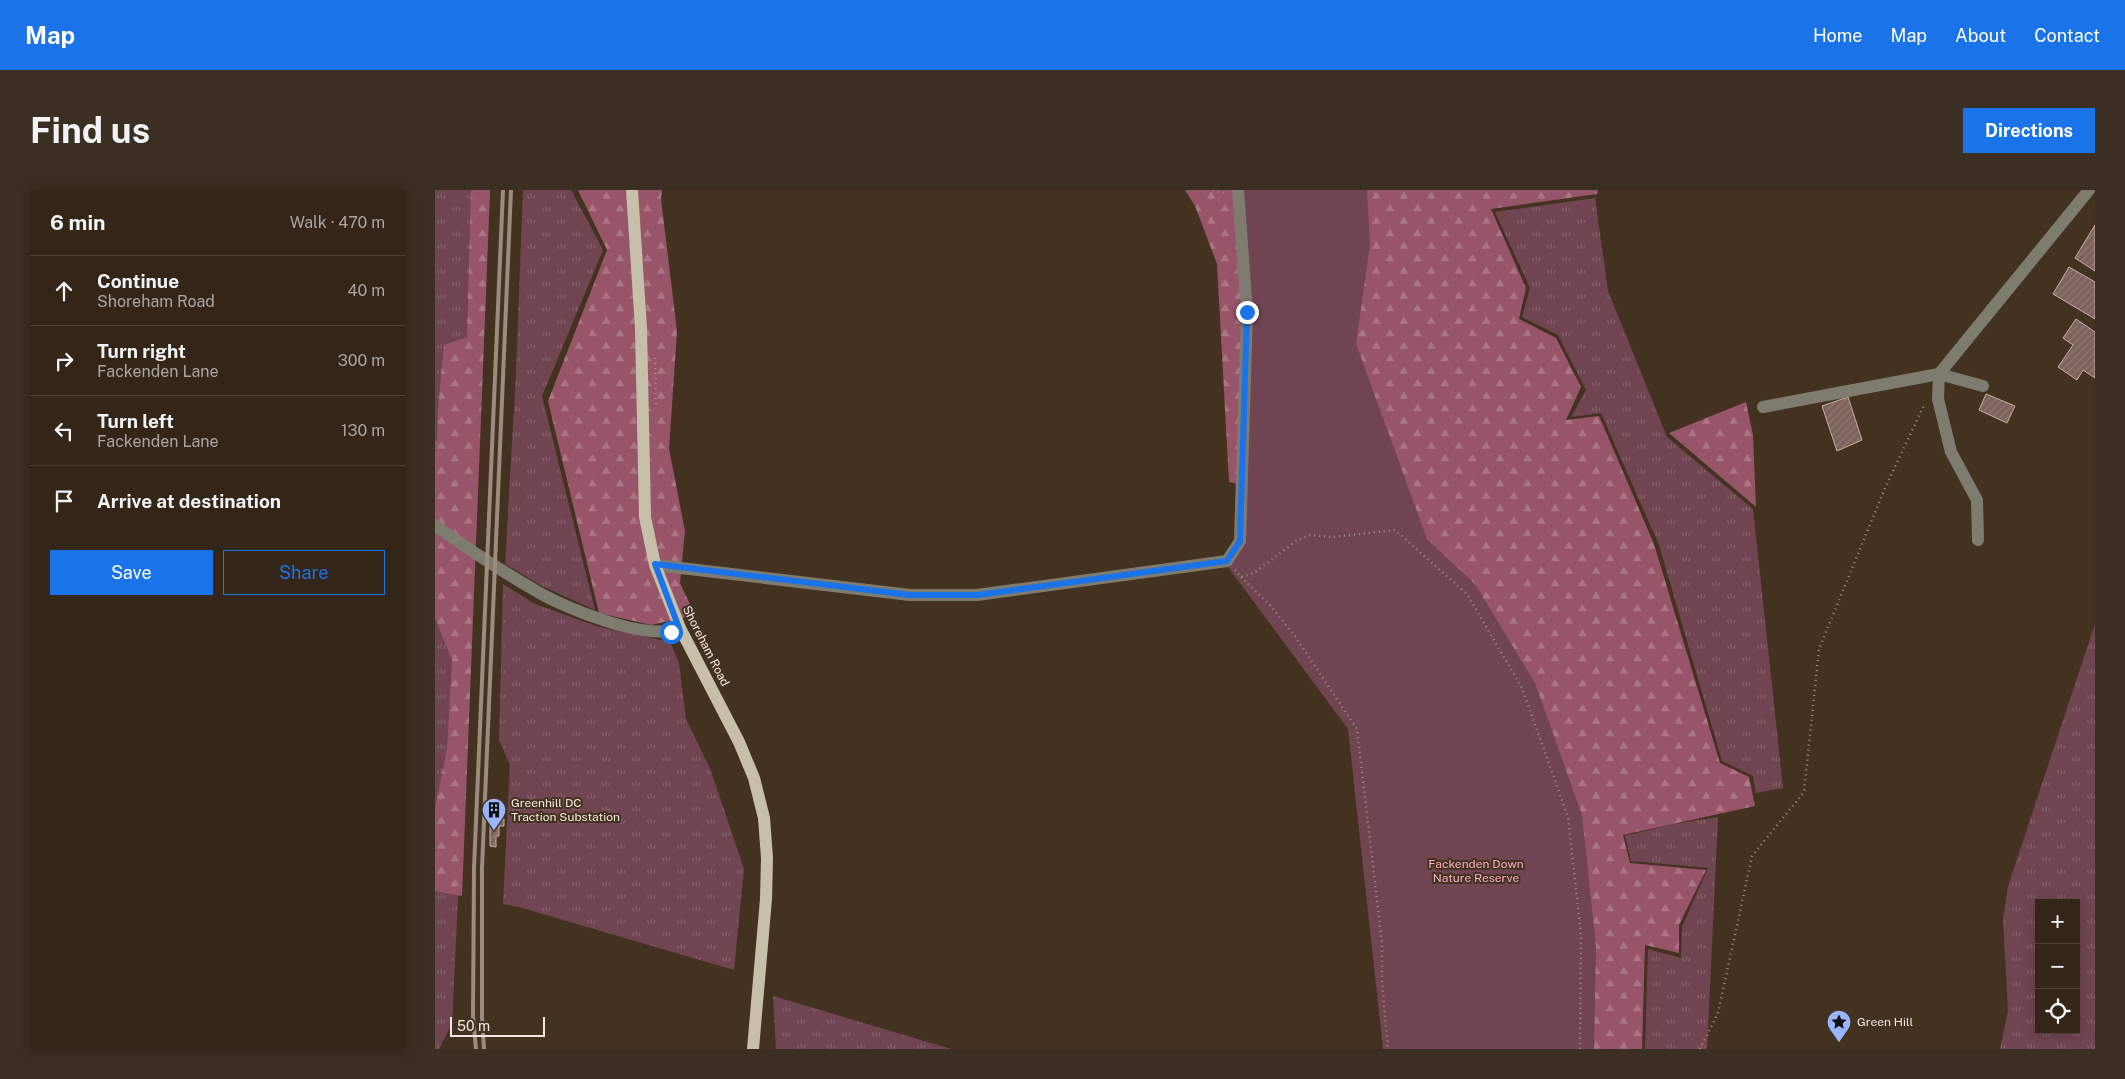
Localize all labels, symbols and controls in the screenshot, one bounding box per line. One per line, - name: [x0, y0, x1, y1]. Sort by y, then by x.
- text: Map: [25, 21, 75, 49]
- text: Home: [1813, 25, 1863, 46]
- text: Map: [1891, 25, 1927, 46]
- text: About: [1955, 25, 2006, 46]
- text: Contact: [2034, 25, 2100, 46]
- button: Directions: [1963, 108, 2095, 153]
- text: Find us: [30, 110, 150, 151]
- text: 6 min: [50, 210, 106, 235]
- text: Walk · 470 m: [290, 213, 385, 232]
- text: Continue: [97, 270, 179, 292]
- icon: ahead: [50, 277, 78, 305]
- text: 40 m: [347, 281, 385, 300]
- text: Shoreham Road: [97, 292, 215, 311]
- route end: [1236, 301, 1259, 324]
- text: Turn right: [97, 340, 186, 362]
- icon: right: [50, 347, 78, 375]
- text: 300 m: [338, 351, 385, 370]
- text: Fackenden Lane: [97, 362, 219, 381]
- text: Turn left: [97, 410, 174, 432]
- icon: left: [50, 417, 78, 445]
- text: 130 m: [341, 421, 385, 440]
- text: Fackenden Lane: [97, 432, 219, 451]
- icon: arrive: [50, 487, 78, 515]
- text: Arrive at destination: [97, 490, 281, 512]
- button: Save: [50, 550, 213, 595]
- button: Share: [223, 550, 385, 595]
- street label: Shoreham Road: [680, 603, 732, 689]
- route start: [660, 621, 683, 644]
- place label: Greenhill DC Traction Substation: [511, 796, 620, 824]
- building icon: Greenhill DC Traction Substation: [481, 797, 507, 831]
- park label: Fackenden Down Nature Reserve: [1428, 857, 1524, 885]
- map controls: [2035, 899, 2080, 1034]
- button: +: [2035, 899, 2080, 944]
- button: −: [2035, 944, 2080, 989]
- button: locate: [2035, 989, 2080, 1034]
- place icon: Green Hill: [1826, 1009, 1852, 1043]
- scale bar: [450, 1014, 545, 1037]
- place label: Green Hill: [1857, 1015, 1914, 1029]
- text: 50 m: [457, 1018, 490, 1034]

